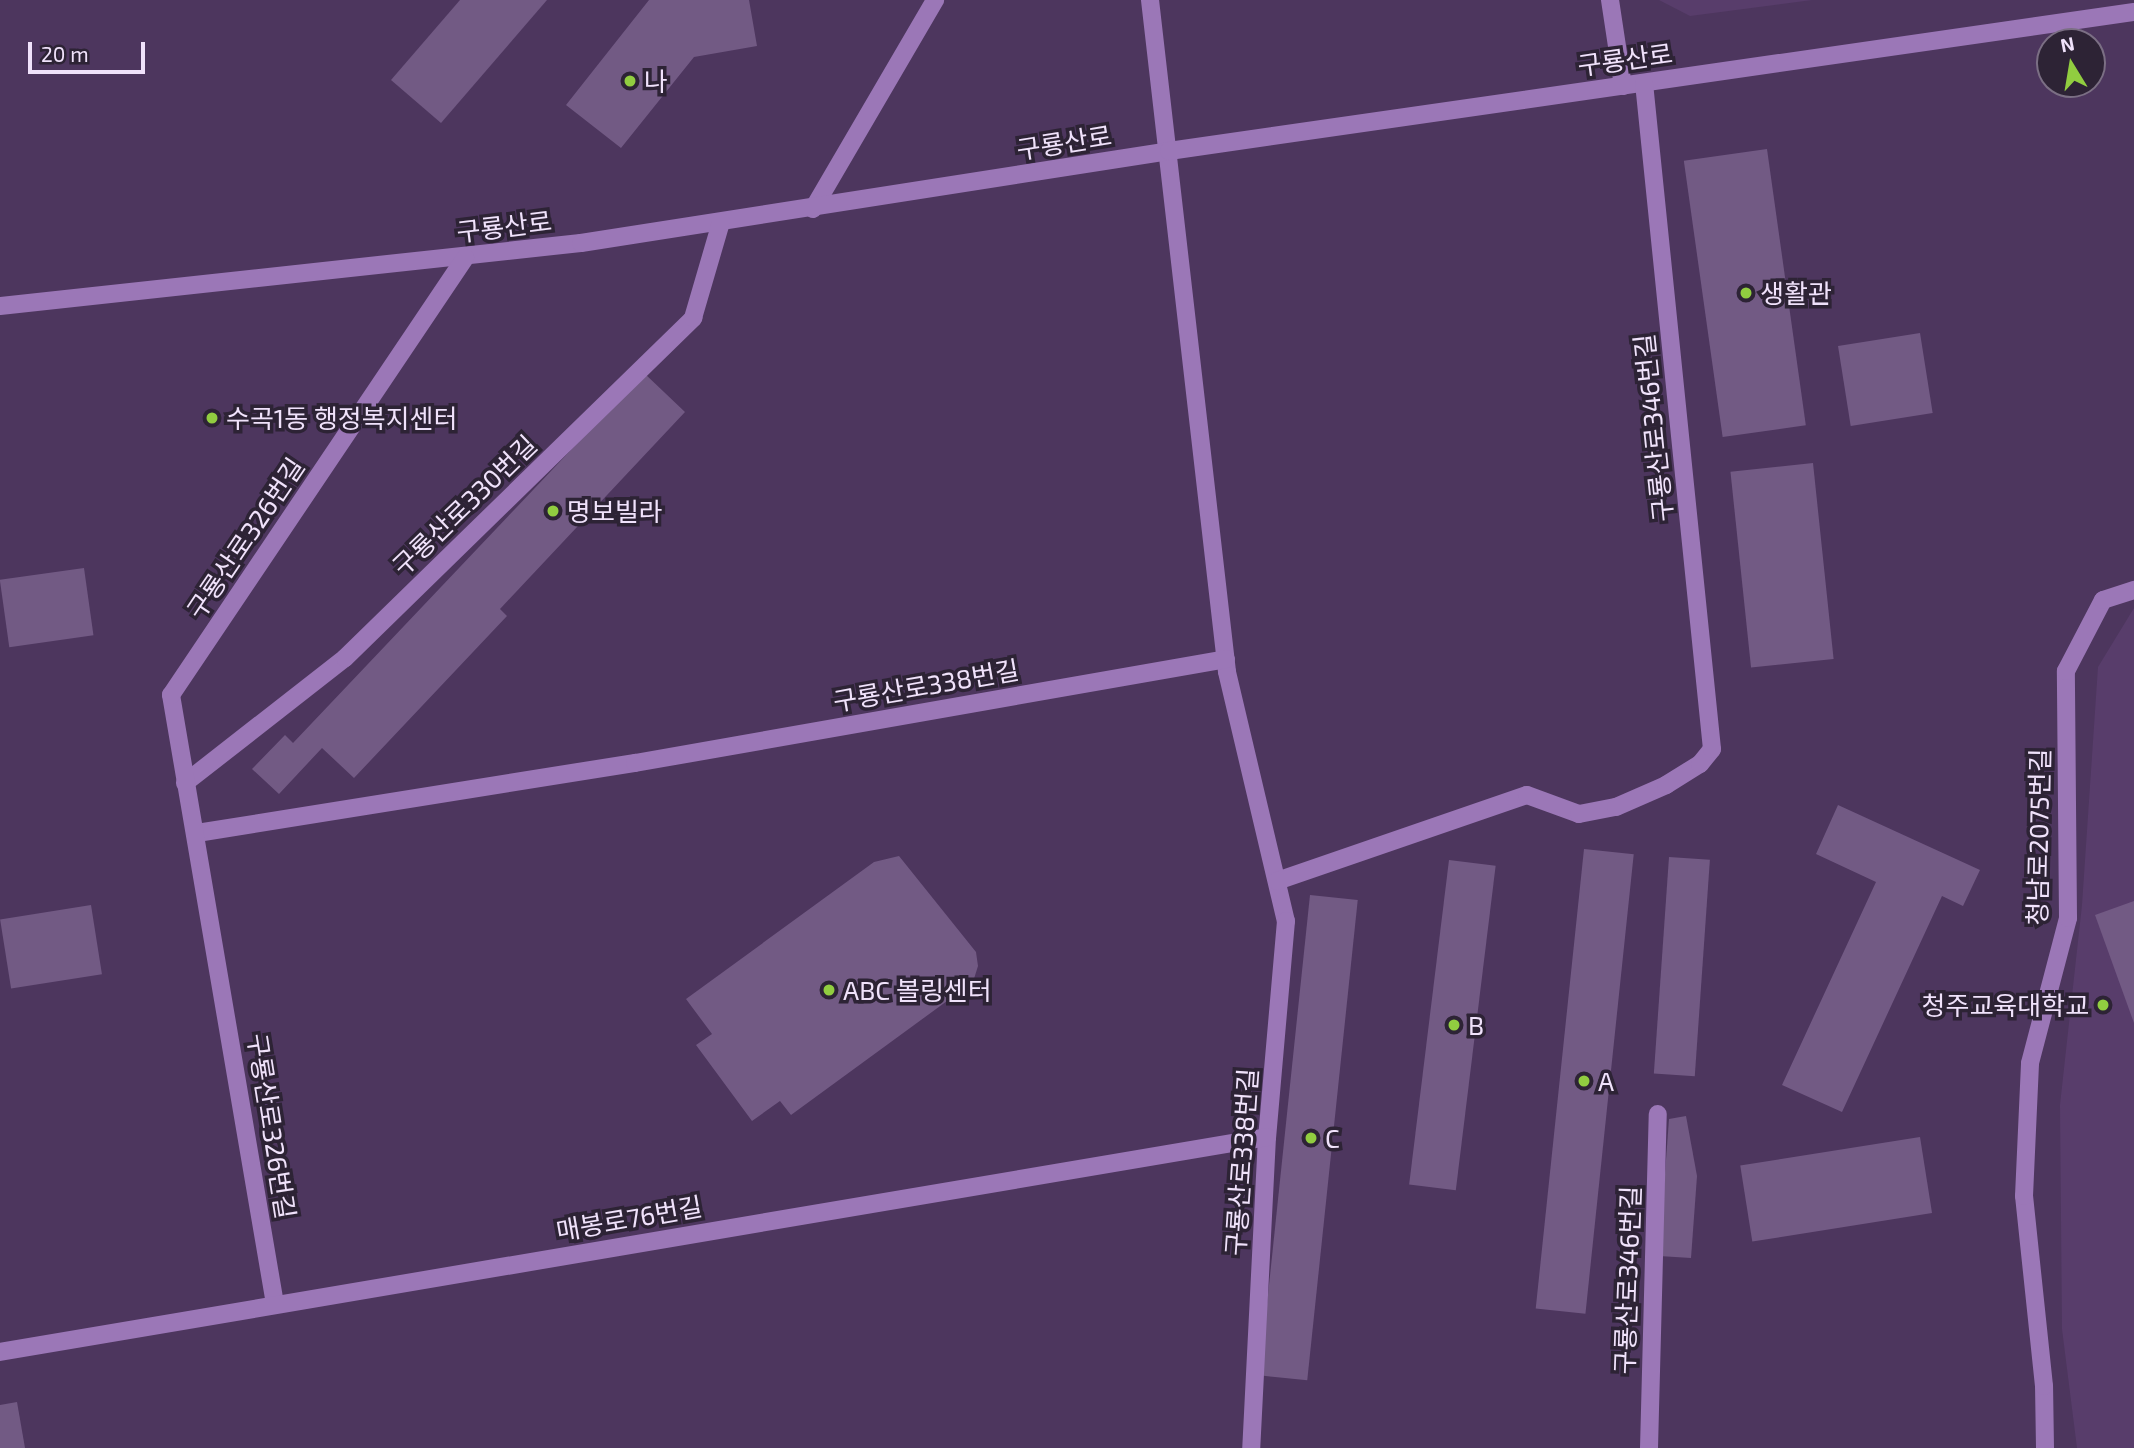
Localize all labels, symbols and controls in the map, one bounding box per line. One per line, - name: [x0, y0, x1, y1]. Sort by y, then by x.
- scale bar: [32, 28, 149, 72]
- north arrow: [2036, 28, 2106, 98]
- text: N: [2058, 31, 2076, 56]
- street label: 구룡산로: [1575, 37, 1675, 81]
- text: 20 m: [41, 41, 89, 66]
- place label: 나: [644, 65, 668, 97]
- marker: 나: [622, 73, 638, 89]
- street label: 구룡산로: [1014, 119, 1114, 165]
- street label: 구룡산로: [455, 205, 553, 247]
- place label: 생활관: [1760, 277, 1832, 309]
- marker: 생활관: [1738, 285, 1754, 301]
- street label: 구룡산로346번길: [1628, 332, 1678, 524]
- place label: 수곡1동 행정복지센터: [226, 402, 457, 434]
- marker: 수곡1동 행정복지센터: [204, 410, 220, 426]
- street label: 구룡산로330번길: [386, 428, 542, 582]
- street label: 구룡산로326번길: [180, 452, 310, 624]
- place label: 명보빌라: [567, 495, 663, 527]
- marker: 명보빌라: [545, 503, 561, 519]
- street label: 구룡산로338번길: [831, 653, 1021, 717]
- street label: 청남로2075번길: [2021, 748, 2055, 926]
- place label: ABC 볼링센터: [843, 974, 992, 1006]
- marker: ABC 볼링센터: [821, 982, 837, 998]
- place label: 청주교육대학교: [1922, 989, 2089, 1021]
- marker: 청주교육대학교: [2095, 997, 2111, 1013]
- place label: B: [1468, 1009, 1484, 1041]
- marker: B: [1446, 1017, 1462, 1033]
- street label: 구룡산로326번길: [242, 1031, 302, 1221]
- place label: A: [1598, 1065, 1614, 1097]
- street label: 구룡산로338번길: [1219, 1067, 1263, 1257]
- marker: A: [1576, 1073, 1592, 1089]
- place label: C: [1325, 1122, 1340, 1154]
- marker: C: [1303, 1130, 1319, 1146]
- street label: 구룡산로346번길: [1608, 1185, 1646, 1375]
- street label: 매봉로76번길: [554, 1190, 704, 1246]

